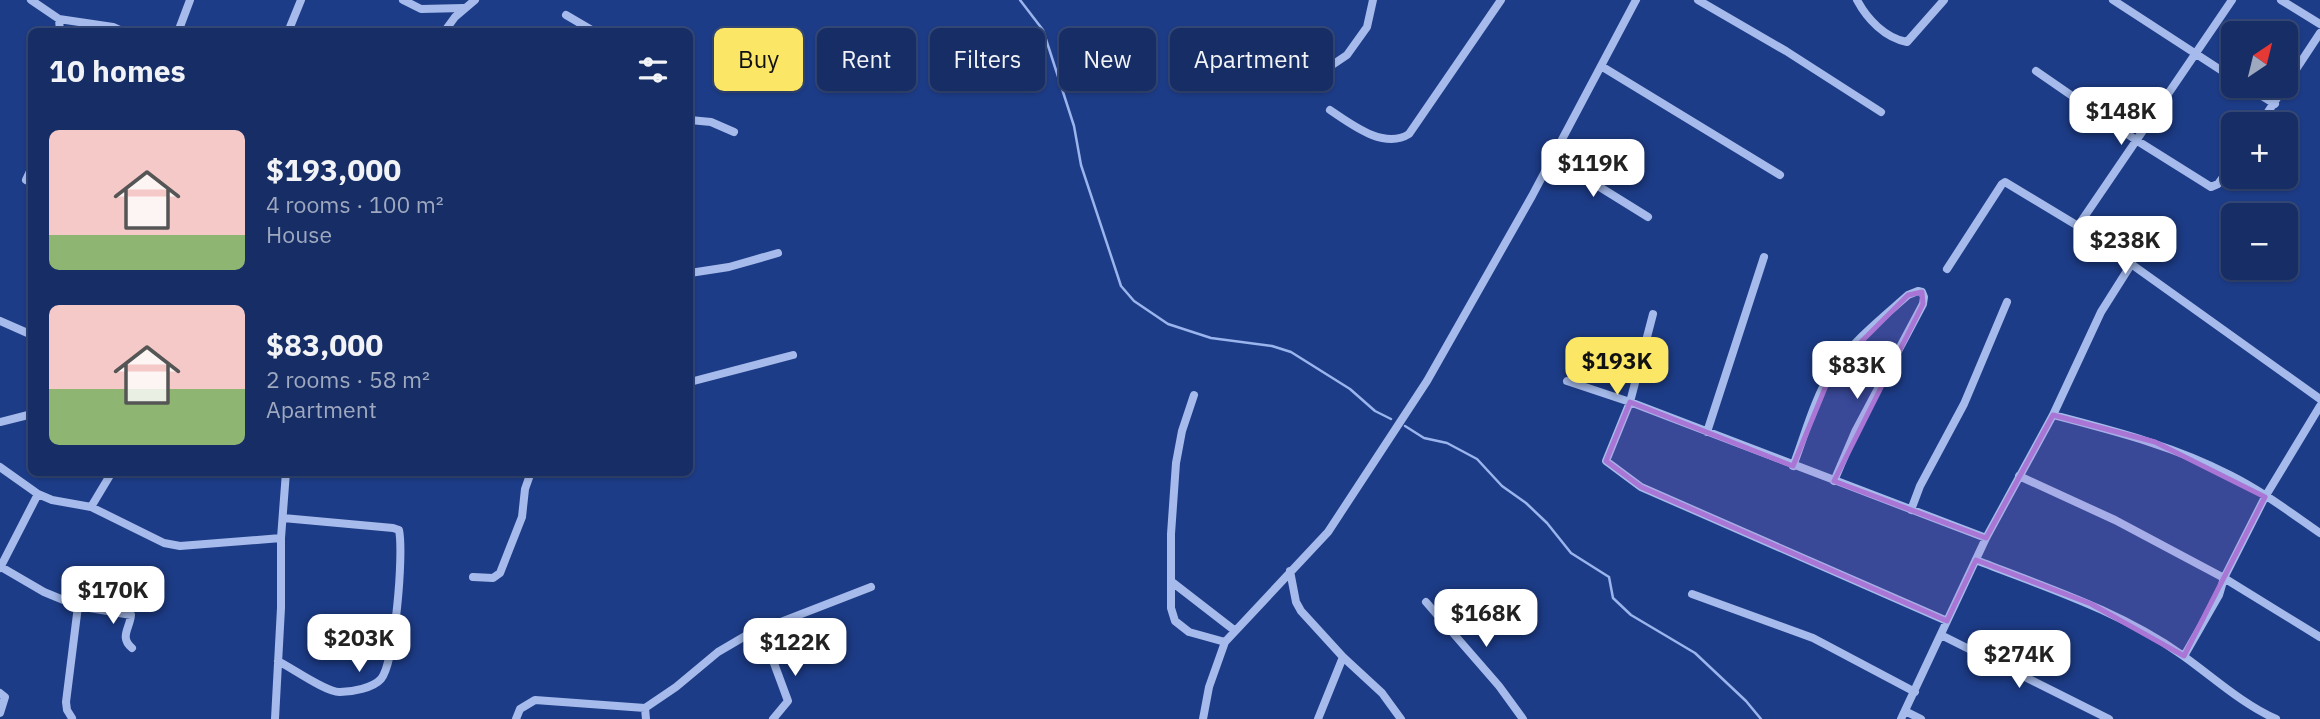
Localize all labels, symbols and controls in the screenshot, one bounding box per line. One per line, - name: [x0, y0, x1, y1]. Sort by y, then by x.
- north arrow: [2221, 21, 2298, 98]
- map controls: [2221, 21, 2298, 280]
- chip: Buy: [714, 28, 803, 91]
- chip: Rent: [817, 28, 916, 91]
- chip: Filters: [930, 28, 1045, 91]
- chip: New: [1059, 28, 1156, 91]
- chip: Apartment: [1170, 28, 1333, 91]
- text: 10 homes: [49, 51, 186, 90]
- icon: filters: [634, 51, 672, 89]
- pin: $148K: [2072, 88, 2170, 147]
- text: $148K: [2085, 95, 2157, 125]
- button: +: [2221, 112, 2298, 189]
- pin: $119K: [1544, 140, 1642, 199]
- text: $119K: [1557, 147, 1629, 177]
- text: $193,000: [266, 150, 401, 189]
- icon: home: [105, 158, 189, 242]
- text: 4 rooms · 100 m²: [266, 189, 444, 219]
- button: −: [2221, 203, 2298, 280]
- pin: $238K: [2076, 216, 2174, 276]
- text: House: [266, 219, 332, 249]
- text: $238K: [2089, 224, 2161, 254]
- text: $83,000: [266, 325, 383, 364]
- icon: home: [105, 333, 189, 417]
- pin: $193K: [1568, 338, 1666, 397]
- pin: $83K: [1816, 342, 1898, 401]
- text: $193K: [1581, 345, 1653, 375]
- text: $83K: [1828, 349, 1886, 379]
- text: 2 rooms · 58 m²: [266, 364, 430, 394]
- text: Apartment: [266, 394, 377, 424]
- pin: $170K: [64, 566, 162, 626]
- text: $170K: [77, 574, 149, 604]
- pin: $168K: [1437, 590, 1535, 649]
- text: $168K: [1450, 597, 1522, 627]
- pin: $203K: [310, 614, 408, 674]
- pin: $122K: [746, 618, 844, 678]
- text: $203K: [323, 622, 395, 652]
- text: $122K: [759, 626, 831, 656]
- pin: $274K: [1970, 630, 2068, 690]
- text: $274K: [1983, 638, 2055, 668]

